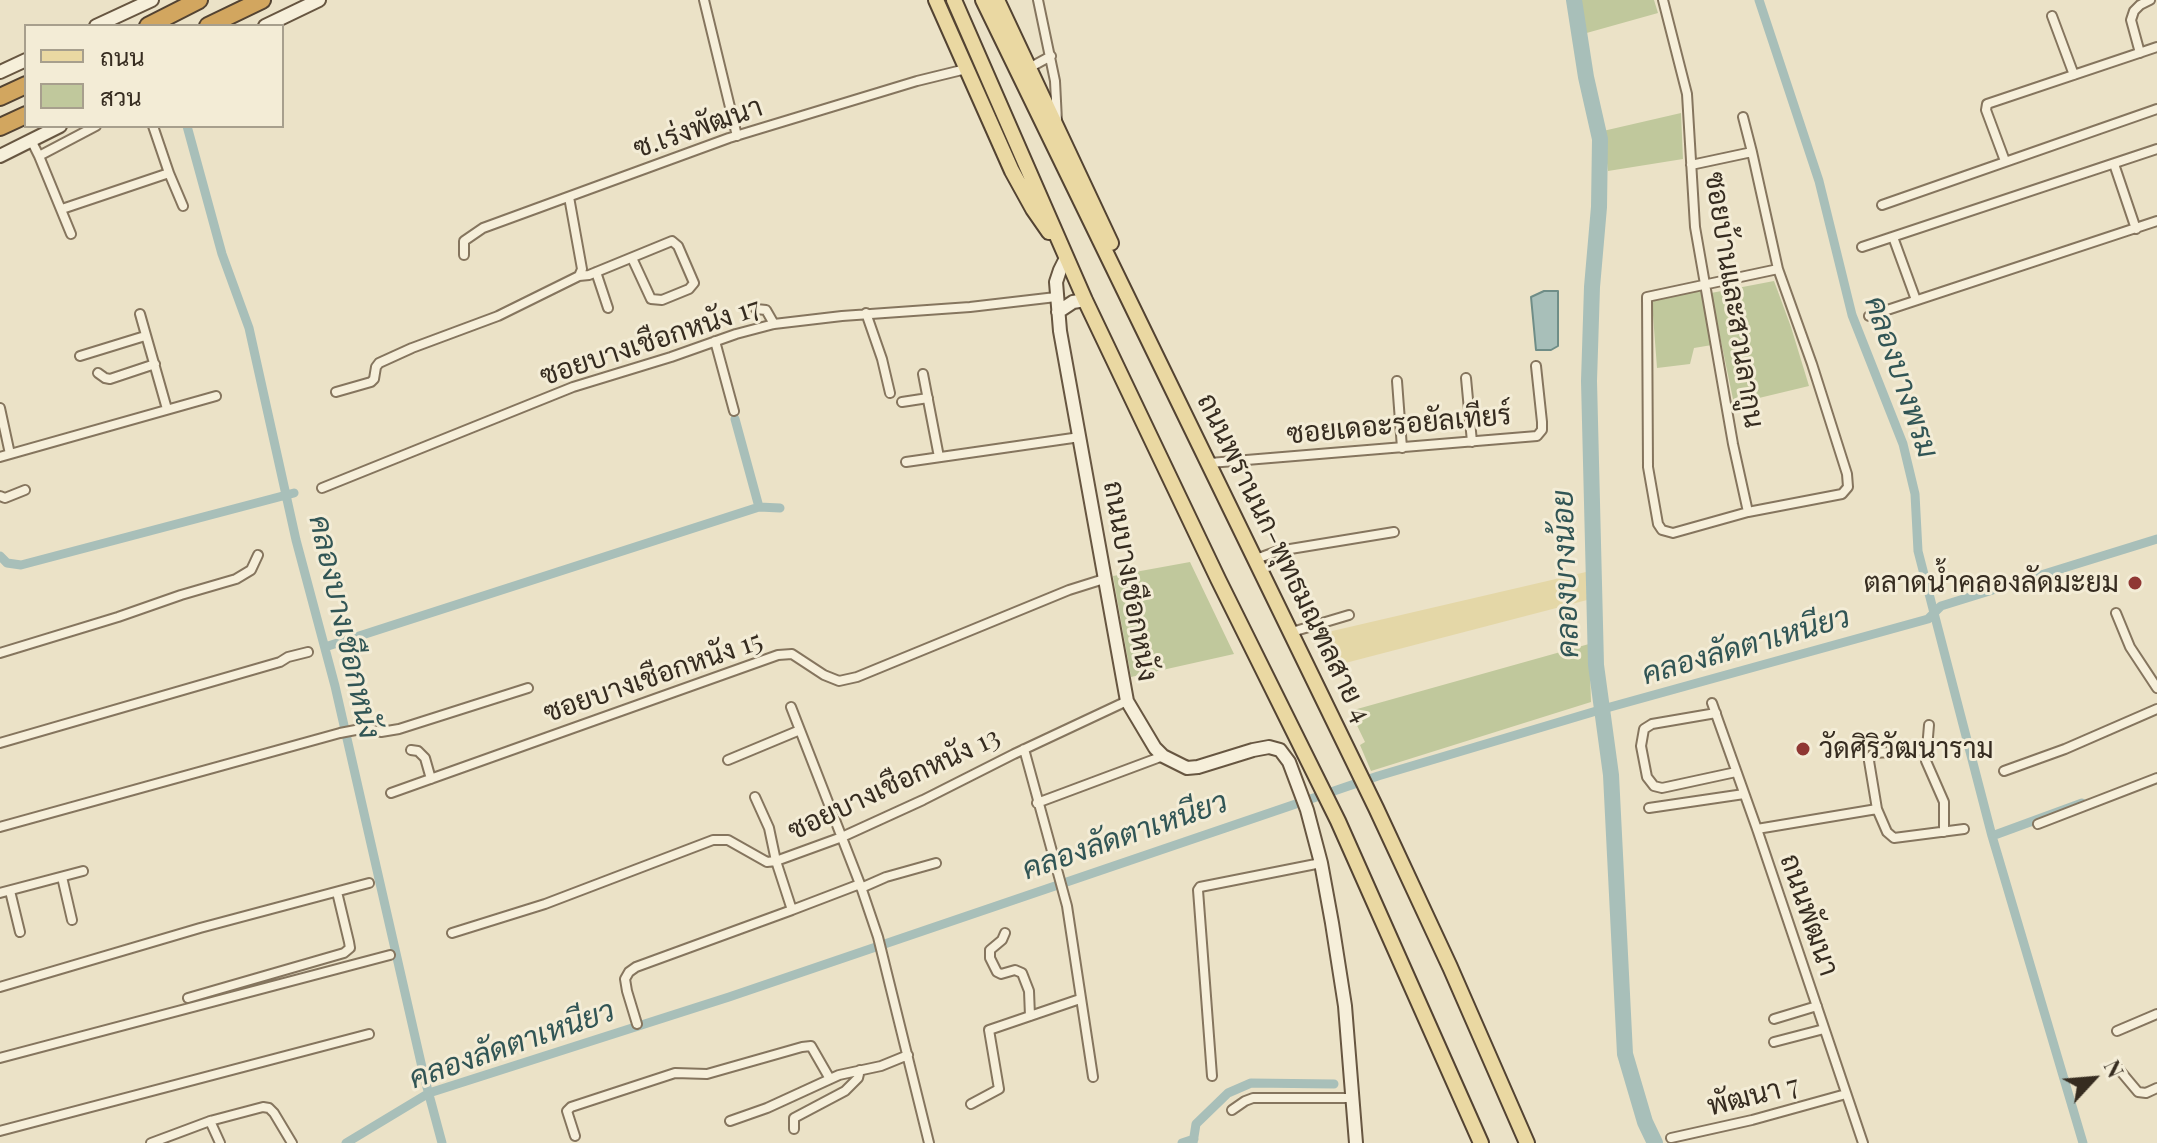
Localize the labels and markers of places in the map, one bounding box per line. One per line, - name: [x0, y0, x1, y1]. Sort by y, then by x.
- place label: ตลาดน้ำคลองลัดมะยม: [1864, 566, 2119, 600]
- marker: ตลาดน้ำคลองลัดมะยม: [2126, 574, 2144, 592]
- place label: วัดศิริวัฒนาราม: [1819, 732, 1994, 766]
- marker: วัดศิริวัฒนาราม: [1794, 740, 1812, 758]

